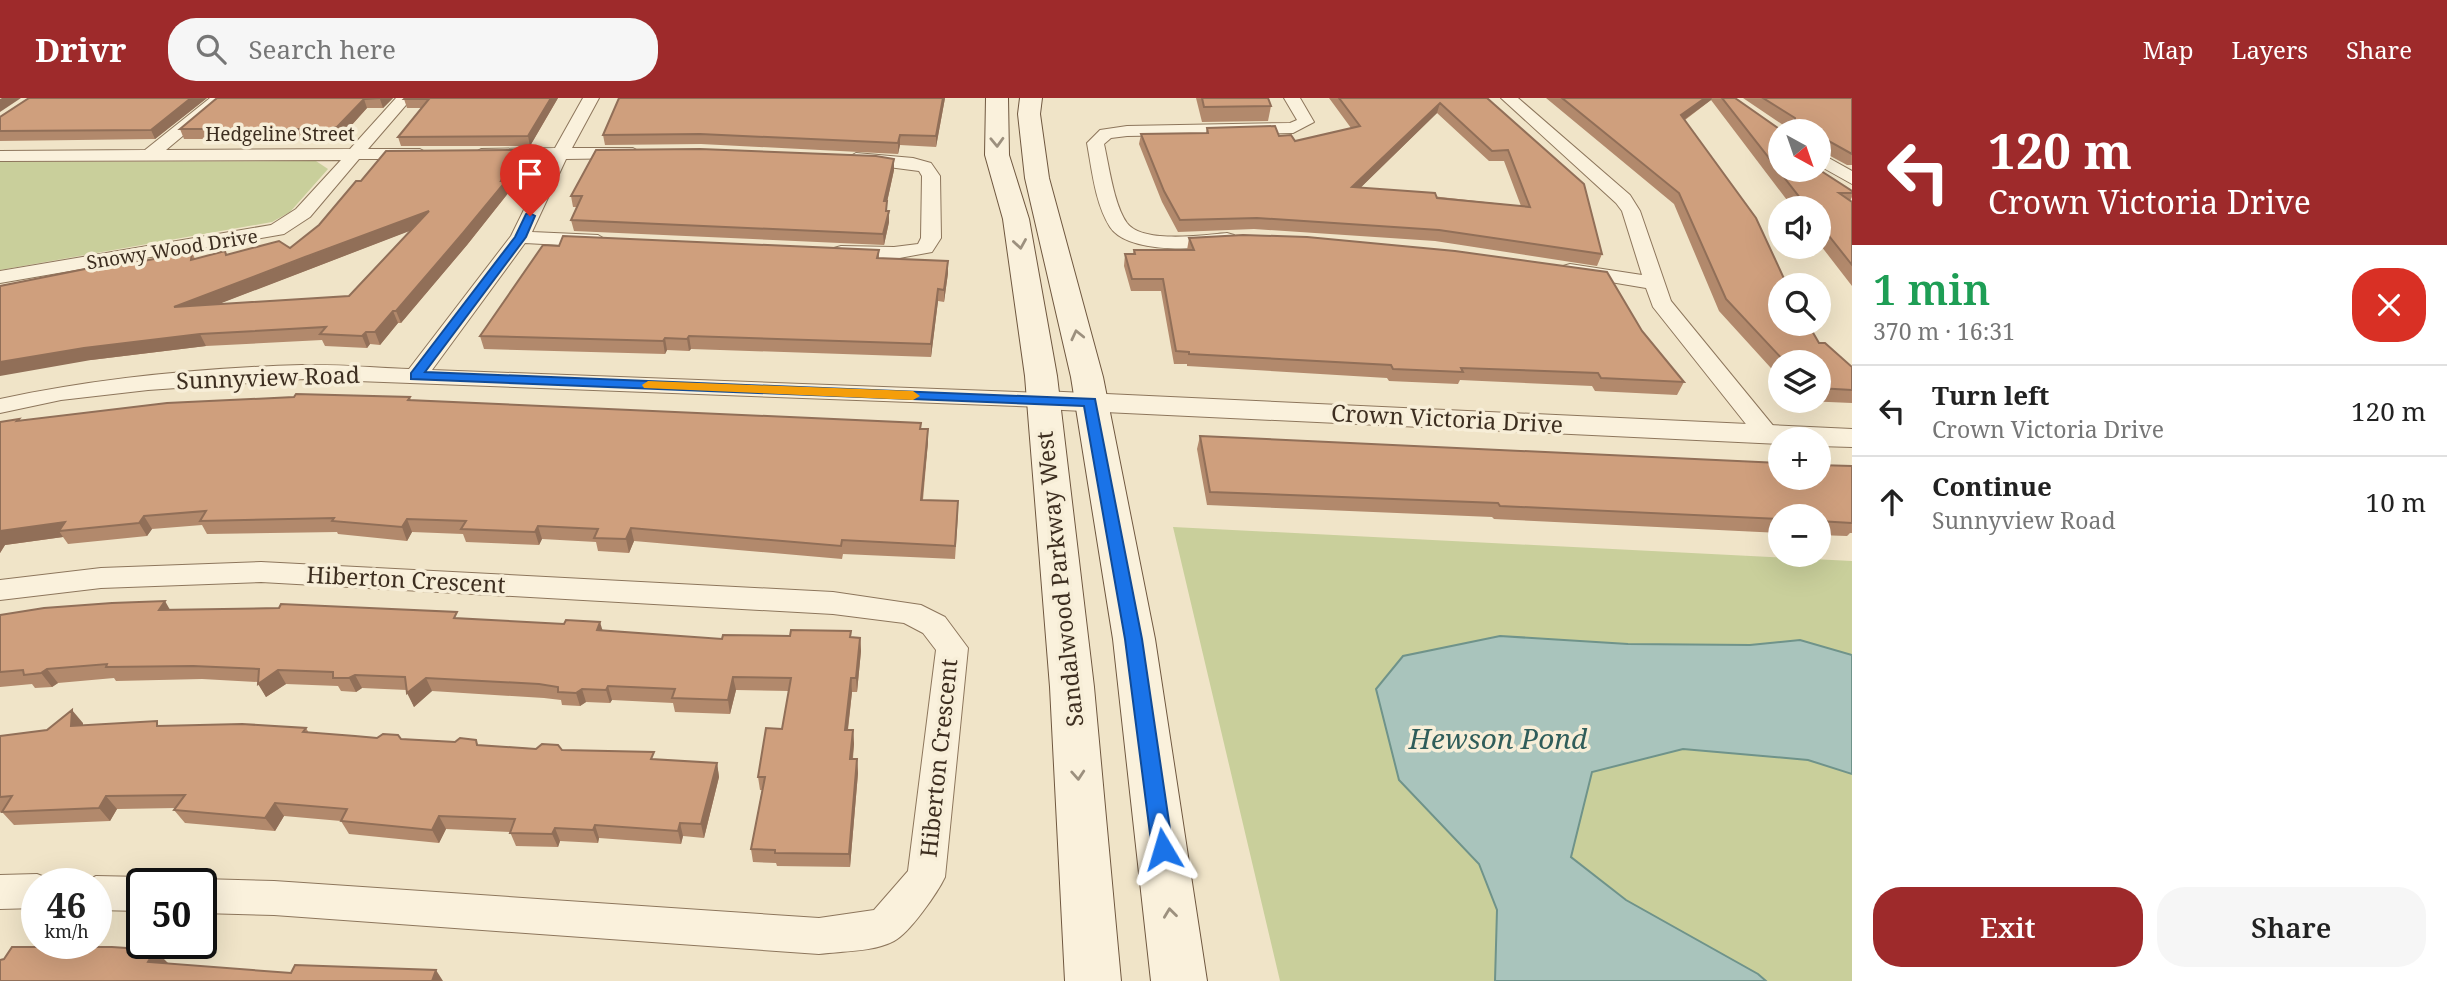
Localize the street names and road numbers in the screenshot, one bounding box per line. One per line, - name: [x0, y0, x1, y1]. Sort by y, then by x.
- street label: Hedgeline Street: [205, 121, 355, 147]
- street label: Snowy Wood Drive: [85, 223, 259, 275]
- street label: Sunnyview Road: [176, 358, 360, 396]
- street label: Crown Victoria Drive: [1330, 396, 1564, 440]
- street label: Sandalwood Parkway West: [1028, 430, 1090, 728]
- street label: Hiberton Crescent: [306, 558, 506, 600]
- street label: Hiberton Crescent: [912, 657, 964, 859]

